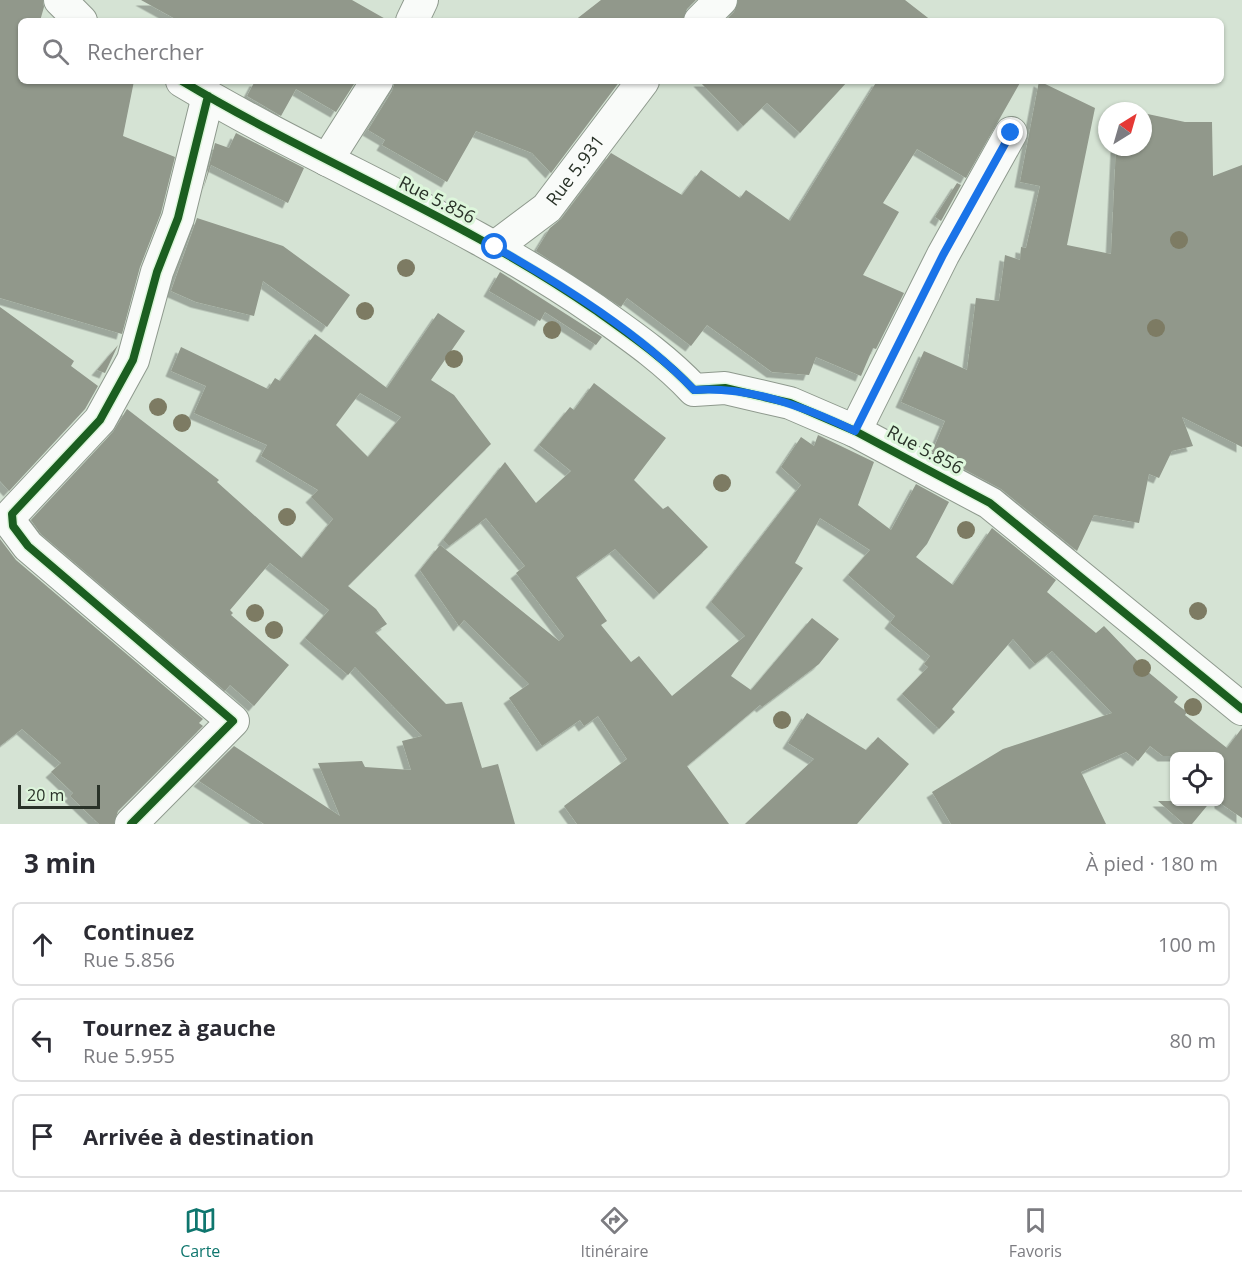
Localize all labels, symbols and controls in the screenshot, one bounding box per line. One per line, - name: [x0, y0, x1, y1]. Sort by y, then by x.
- search box: [18, 18, 1224, 84]
- icon: search: [39, 35, 72, 68]
- text: Rechercher: [87, 36, 204, 66]
- north arrow: [1098, 102, 1152, 156]
- route end: [997, 119, 1023, 145]
- street label: Rue 5.931: [540, 130, 609, 210]
- street label: Rue 5.856: [395, 170, 480, 229]
- route start: [481, 233, 507, 259]
- street label: Rue 5.856: [883, 419, 968, 479]
- map controls: [1170, 752, 1224, 806]
- button: locate: [1170, 752, 1224, 806]
- scale bar: [18, 782, 100, 810]
- text: 20 m: [27, 784, 64, 806]
- text: 3 min: [24, 845, 96, 881]
- text: À pied · 180 m: [1086, 850, 1218, 877]
- text: Continuez: [83, 916, 194, 946]
- icon: ahead: [26, 928, 59, 961]
- text: 100 m: [1158, 931, 1216, 958]
- text: Rue 5.856: [83, 946, 175, 973]
- text: Tournez à gauche: [83, 1012, 276, 1042]
- icon: left: [26, 1024, 59, 1057]
- text: 80 m: [1169, 1027, 1216, 1054]
- text: Rue 5.955: [83, 1042, 175, 1069]
- icon: arrive: [26, 1120, 59, 1153]
- text: Arrivée à destination: [83, 1121, 314, 1151]
- tab: Carte: [180, 1204, 220, 1262]
- tab: Itinéraire: [581, 1204, 649, 1262]
- tab: Favoris: [1009, 1204, 1062, 1262]

